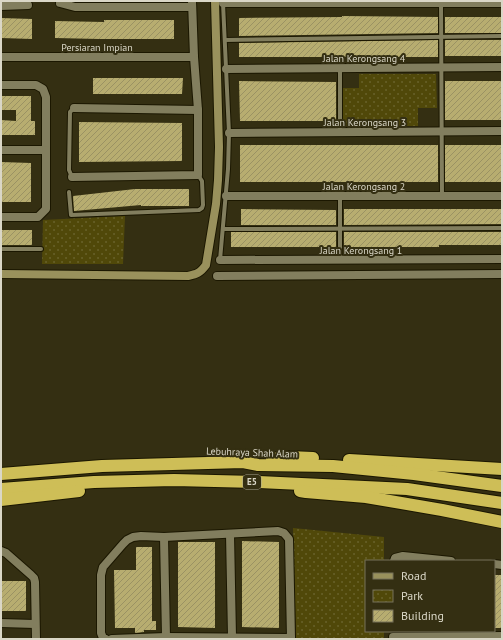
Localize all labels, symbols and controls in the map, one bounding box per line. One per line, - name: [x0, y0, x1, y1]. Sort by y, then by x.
- street label: Persiaran Impian: [61, 41, 133, 54]
- street label: Jalan Kerongsang 4: [322, 52, 406, 65]
- street label: Jalan Kerongsang 3: [323, 116, 406, 129]
- street label: Jalan Kerongsang 2: [322, 180, 405, 193]
- street label: Jalan Kerongsang 1: [319, 244, 402, 257]
- street label: Lebuhraya Shah Alam: [206, 444, 298, 461]
- road number: E5: [243, 475, 261, 489]
- legend: [365, 560, 495, 632]
- text: Road: [401, 568, 426, 583]
- text: Park: [401, 588, 423, 603]
- text: Building: [401, 608, 444, 623]

